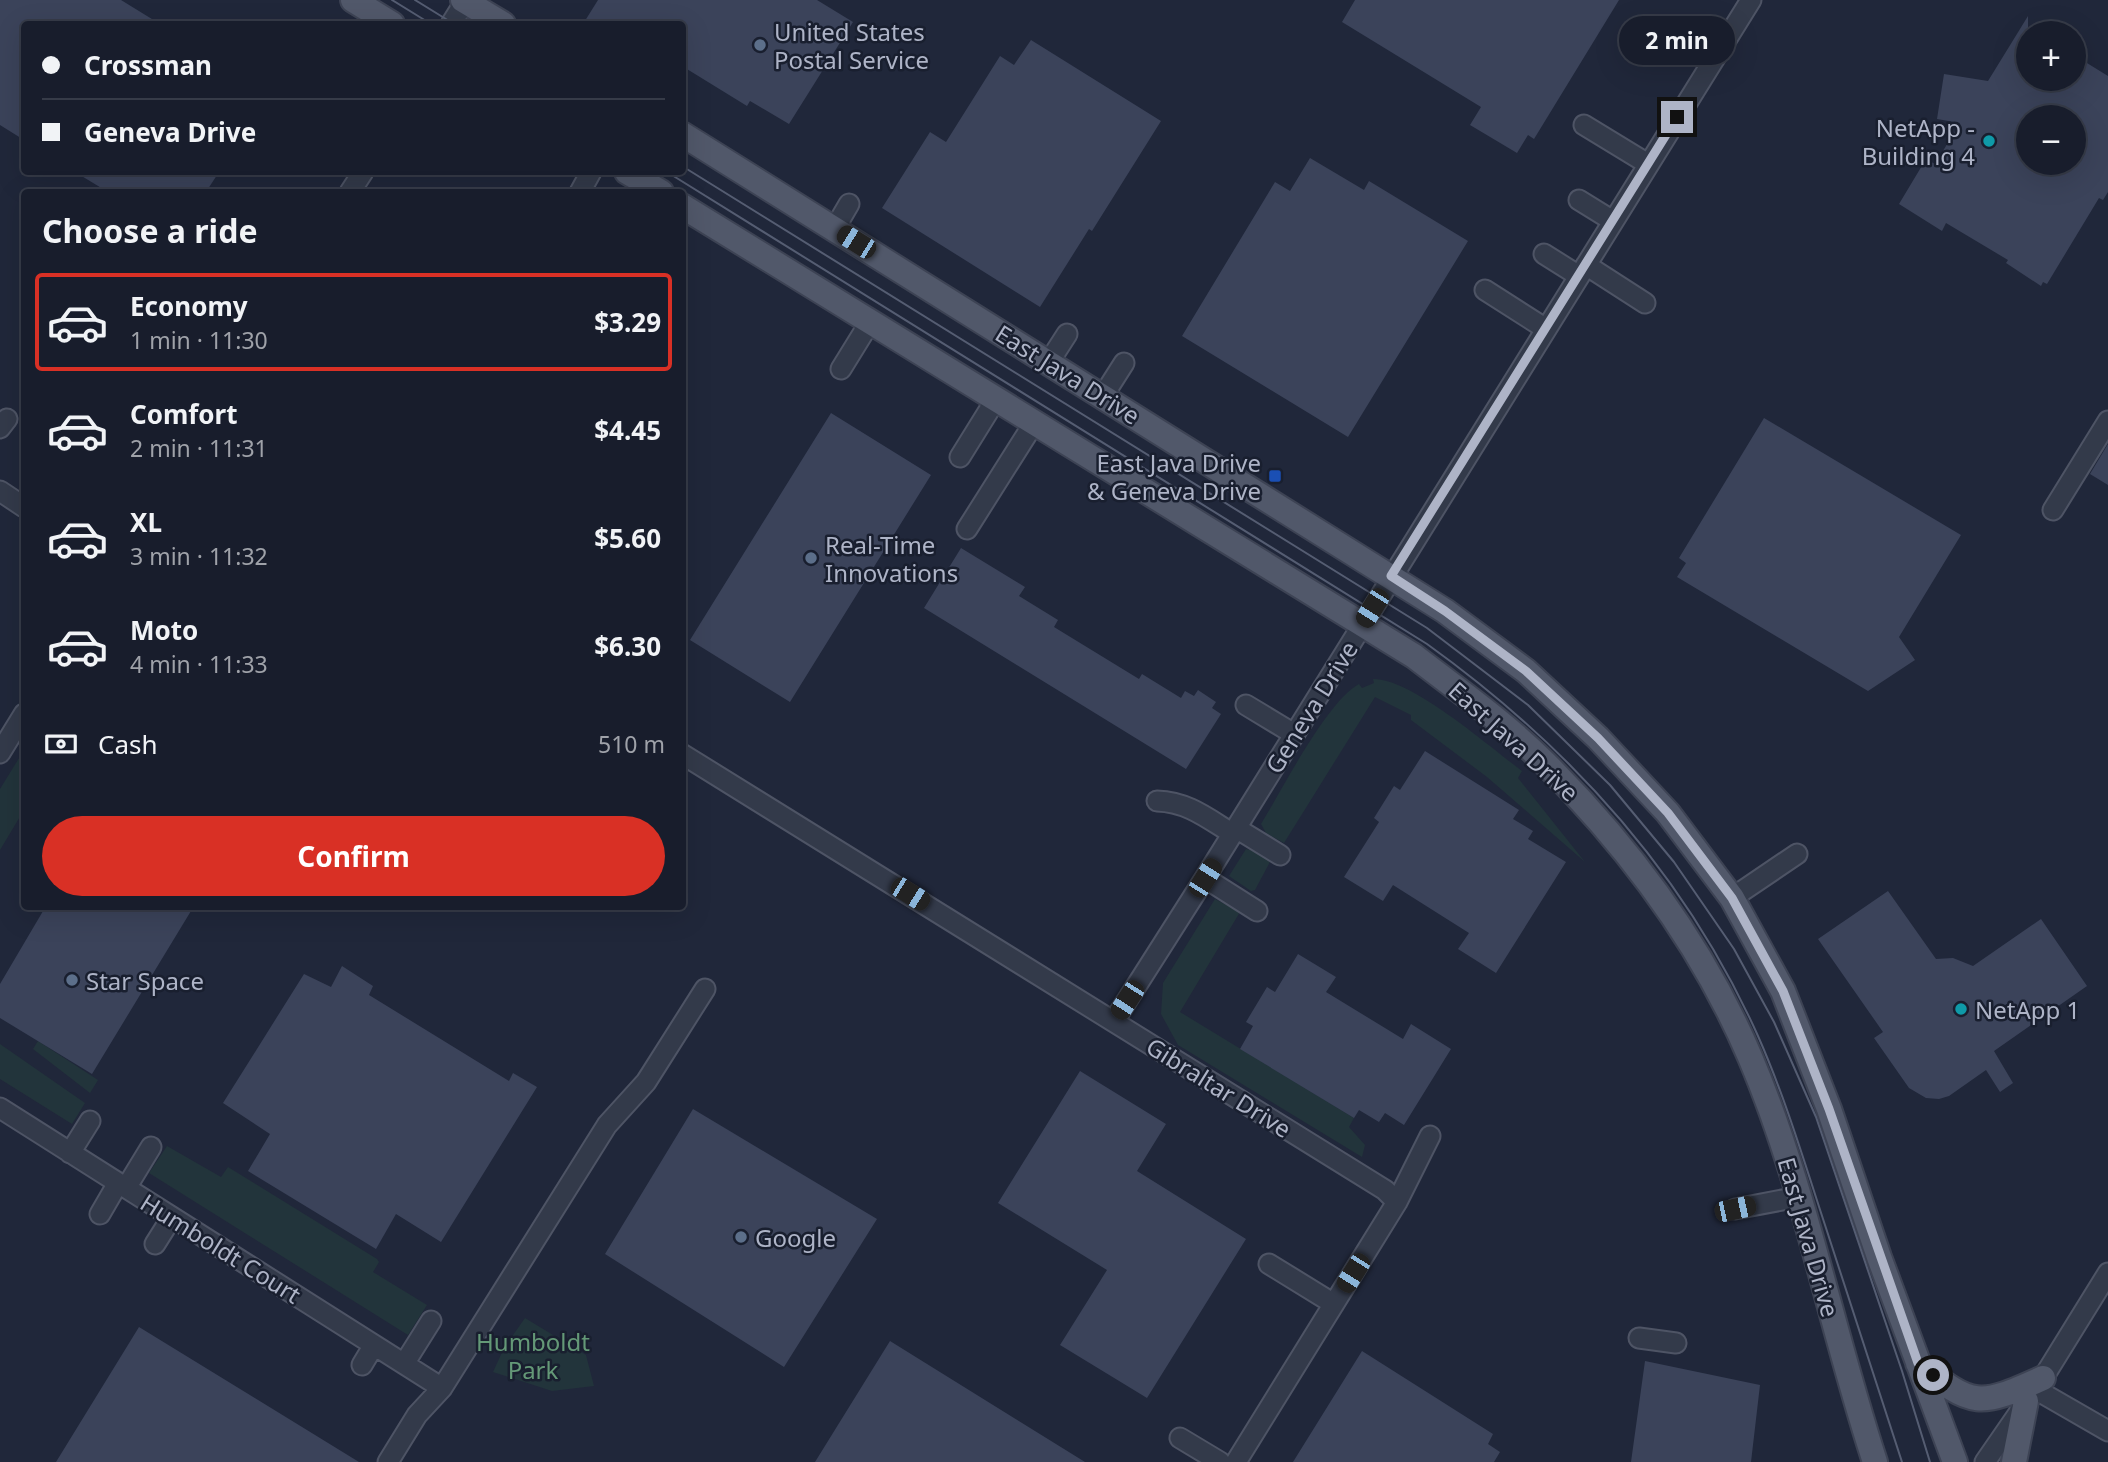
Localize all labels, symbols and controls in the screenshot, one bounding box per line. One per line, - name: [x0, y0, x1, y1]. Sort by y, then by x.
- place label: United States Postal Service: [774, 15, 929, 76]
- callout: 2 min: [1619, 16, 1735, 64]
- map controls: [2016, 21, 2086, 175]
- button: +: [2016, 21, 2086, 91]
- text: 2 min: [1645, 24, 1709, 56]
- marker: United States Postal Service: [752, 37, 768, 53]
- text: Crossman: [84, 47, 212, 83]
- route end: [1661, 101, 1693, 133]
- button: −: [2016, 105, 2086, 175]
- place label: NetApp - Building 4: [1862, 111, 1975, 172]
- text: Geneva Drive: [84, 114, 256, 150]
- marker: NetApp - Building 4: [1981, 133, 1997, 149]
- text: Choose a ride: [42, 209, 258, 252]
- car: [833, 222, 880, 262]
- text: Economy: [130, 288, 248, 324]
- icon: car: [46, 291, 109, 354]
- text: $3.29: [594, 304, 661, 340]
- street label: East Java Drive: [990, 316, 1146, 432]
- text: 1 min · 11:30: [130, 324, 268, 356]
- text: Comfort: [130, 396, 238, 432]
- icon: car: [46, 399, 109, 462]
- text: $4.45: [594, 412, 661, 448]
- text: 2 min · 11:31: [130, 432, 268, 464]
- place label: East Java Drive & Geneva Drive: [1087, 446, 1261, 507]
- marker: East Java Drive & Geneva Drive: [1267, 468, 1283, 484]
- text: XL: [130, 504, 162, 540]
- icon: car: [46, 507, 109, 570]
- text: $5.60: [594, 520, 661, 556]
- place label: Real-Time Innovations: [825, 528, 958, 589]
- text: 3 min · 11:32: [130, 540, 268, 572]
- marker: Real-Time Innovations: [803, 550, 819, 566]
- car: [1352, 585, 1393, 631]
- text: Moto: [130, 612, 198, 648]
- icon: car: [46, 615, 109, 678]
- text: $6.30: [594, 628, 661, 664]
- street label: Geneva Drive: [1257, 635, 1365, 779]
- text: 4 min · 11:33: [130, 648, 268, 680]
- street label: East Java Drive: [1442, 674, 1586, 808]
- icon: cash: [42, 725, 80, 763]
- text: Cash: [98, 726, 158, 762]
- text: 510 m: [598, 728, 665, 760]
- button: Confirm: [42, 816, 665, 896]
- car: [1185, 855, 1226, 901]
- car: [887, 874, 934, 914]
- place label: Star Space: [86, 964, 204, 997]
- marker: Star Space: [64, 972, 80, 988]
- car: [1107, 977, 1148, 1023]
- place label: NetApp 1: [1975, 993, 2080, 1026]
- marker: NetApp 1: [1953, 1001, 1969, 1017]
- street label: Gibraltar Drive: [1140, 1029, 1298, 1145]
- street label: East Java Drive: [1770, 1153, 1848, 1321]
- street label: Humboldt Court: [135, 1185, 308, 1311]
- car: [1713, 1194, 1758, 1224]
- place label: Google: [755, 1221, 836, 1254]
- marker: Google: [733, 1229, 749, 1245]
- car: [1333, 1250, 1374, 1296]
- park label: Humboldt Park: [476, 1325, 590, 1386]
- route start: [1917, 1359, 1949, 1391]

